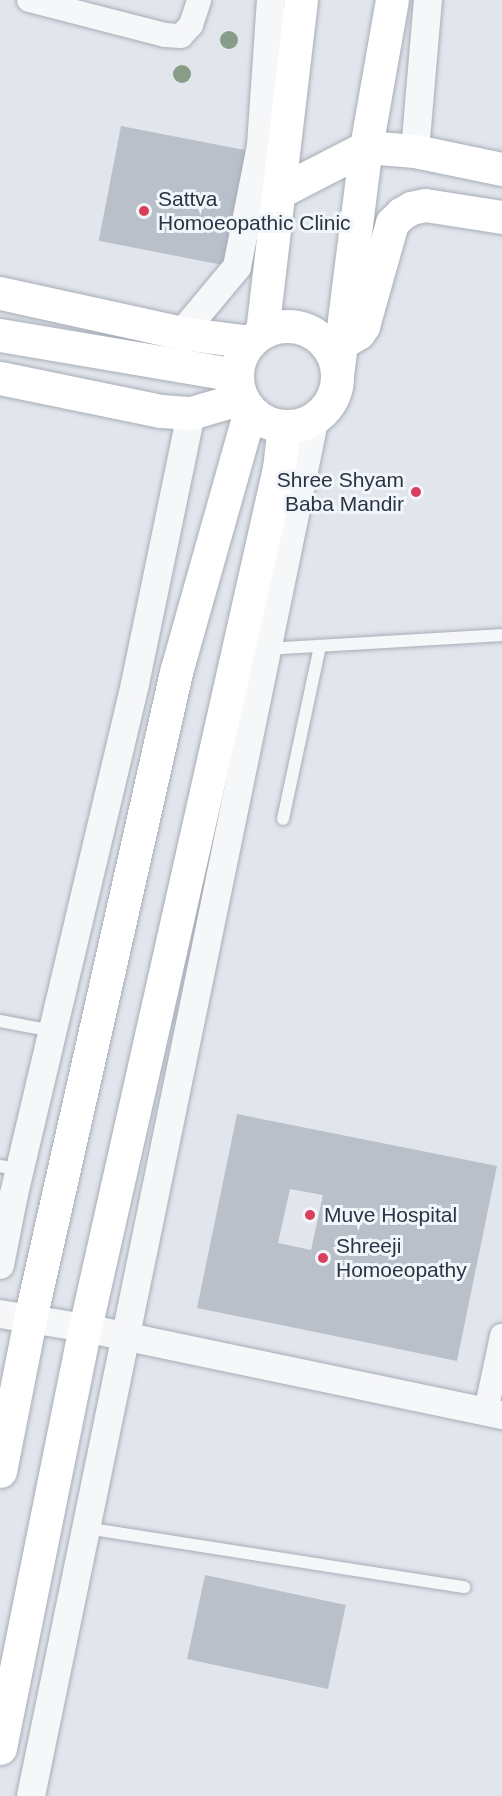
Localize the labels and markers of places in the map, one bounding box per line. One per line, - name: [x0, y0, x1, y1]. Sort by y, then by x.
- place label: Sattva Homoeopathic Clinic: [158, 186, 351, 236]
- marker: Sattva Homoeopathic Clinic: [135, 202, 153, 220]
- place label: Shree Shyam Baba Mandir: [277, 467, 404, 517]
- marker: Shree Shyam Baba Mandir: [409, 485, 423, 499]
- place label: Muve Hospital: [324, 1202, 457, 1228]
- marker: Muve Hospital: [301, 1206, 319, 1224]
- place label: Shreeji Homoeopathy: [336, 1233, 467, 1283]
- marker: Shreeji Homoeopathy: [314, 1249, 332, 1267]

